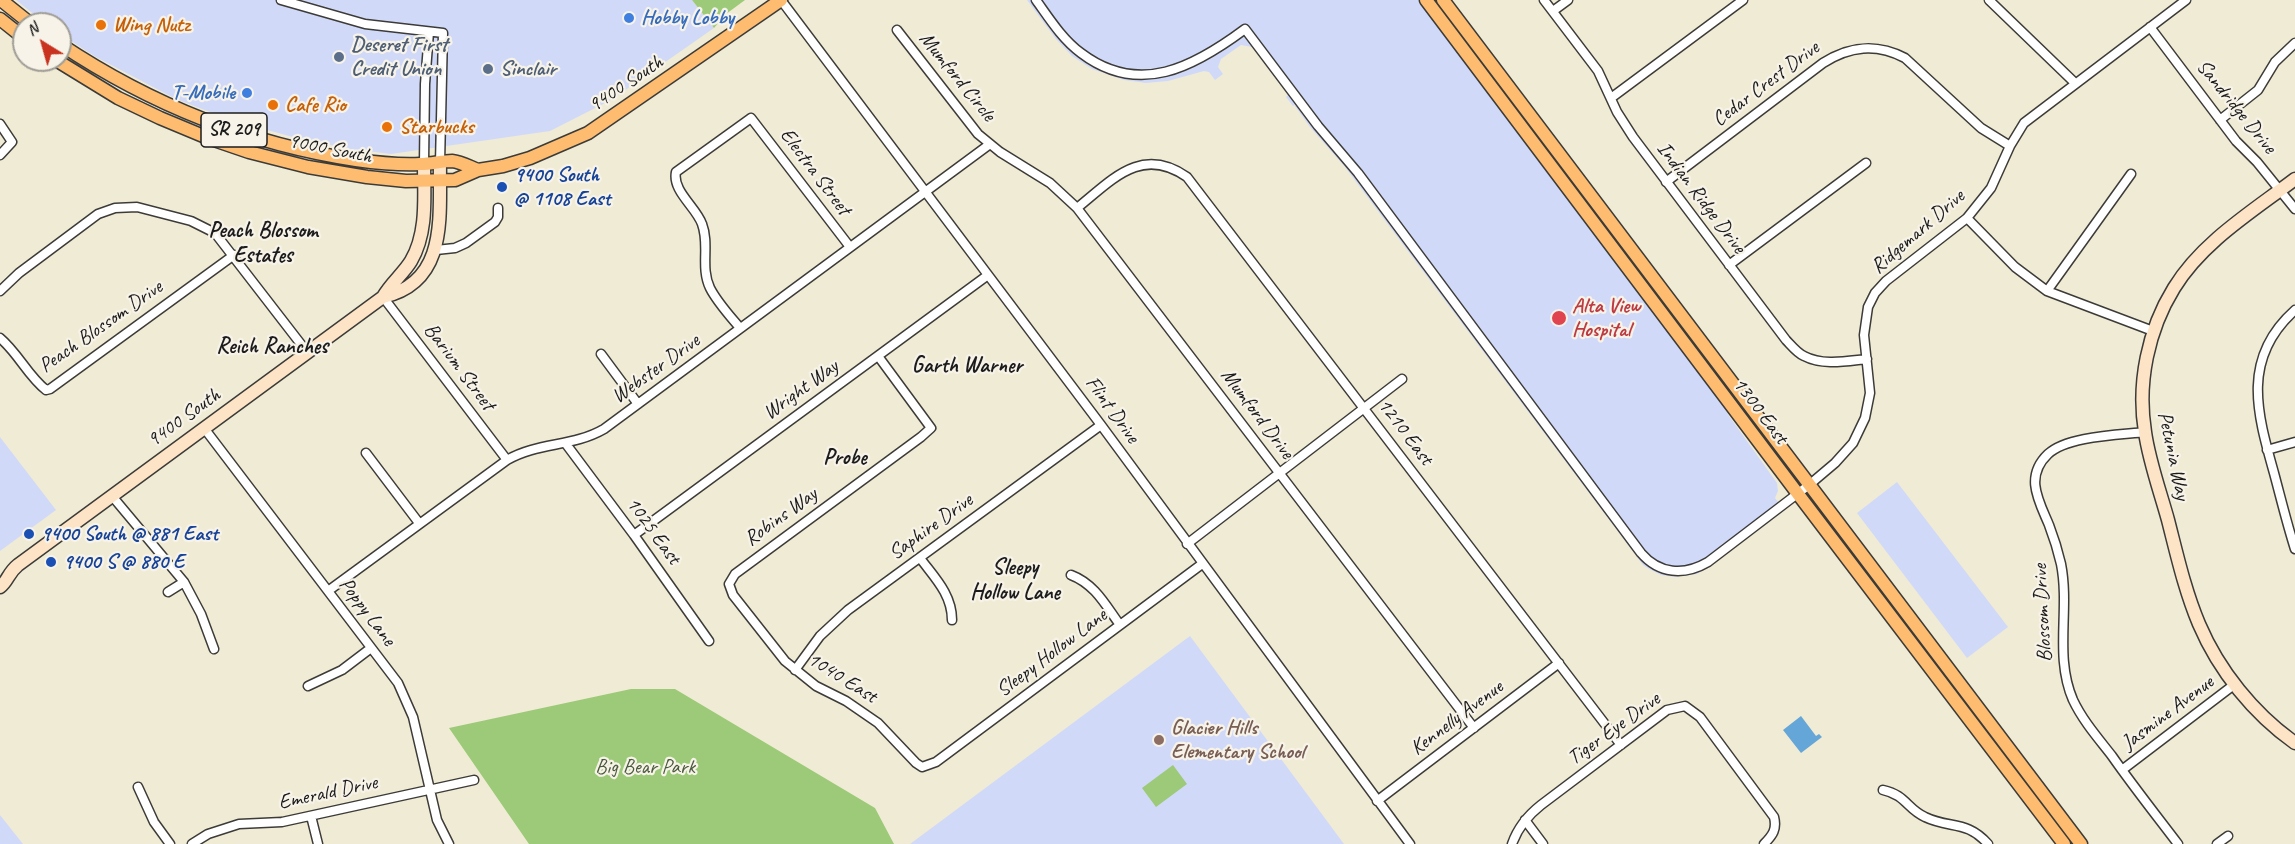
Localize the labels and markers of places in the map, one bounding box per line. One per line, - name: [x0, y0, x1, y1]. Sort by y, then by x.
- place label: Hobby Lobby: [641, 5, 734, 31]
- marker: Hobby Lobby: [622, 11, 636, 25]
- place label: Wing Nutz: [113, 12, 190, 38]
- marker: Wing Nutz: [94, 18, 108, 32]
- place label: Deseret First Credit Union: [351, 32, 447, 82]
- marker: Deseret First Credit Union: [332, 50, 346, 64]
- place label: Sinclair: [500, 56, 556, 82]
- marker: Sinclair: [481, 62, 495, 76]
- place label: T-Mobile: [171, 80, 235, 106]
- marker: T-Mobile: [240, 86, 254, 100]
- place label: Cafe Rio: [285, 92, 346, 118]
- marker: Cafe Rio: [266, 98, 280, 112]
- place label: Starbucks: [399, 114, 474, 140]
- marker: Starbucks: [380, 120, 394, 134]
- place label: 9400 South @ 1108 East: [514, 162, 610, 212]
- marker: 9400 South @ 1108 East: [495, 180, 509, 194]
- place label: Alta View Hospital: [1572, 293, 1640, 343]
- marker: Alta View Hospital: [1550, 309, 1568, 327]
- place label: 9400 South @ 881 East: [41, 521, 218, 547]
- marker: 9400 South @ 881 East: [22, 527, 36, 541]
- place label: 9400 S @ 880 E: [63, 549, 184, 575]
- marker: 9400 S @ 880 E: [44, 555, 58, 569]
- place label: Glacier Hills Elementary School: [1171, 715, 1304, 765]
- marker: Glacier Hills Elementary School: [1152, 733, 1166, 747]

